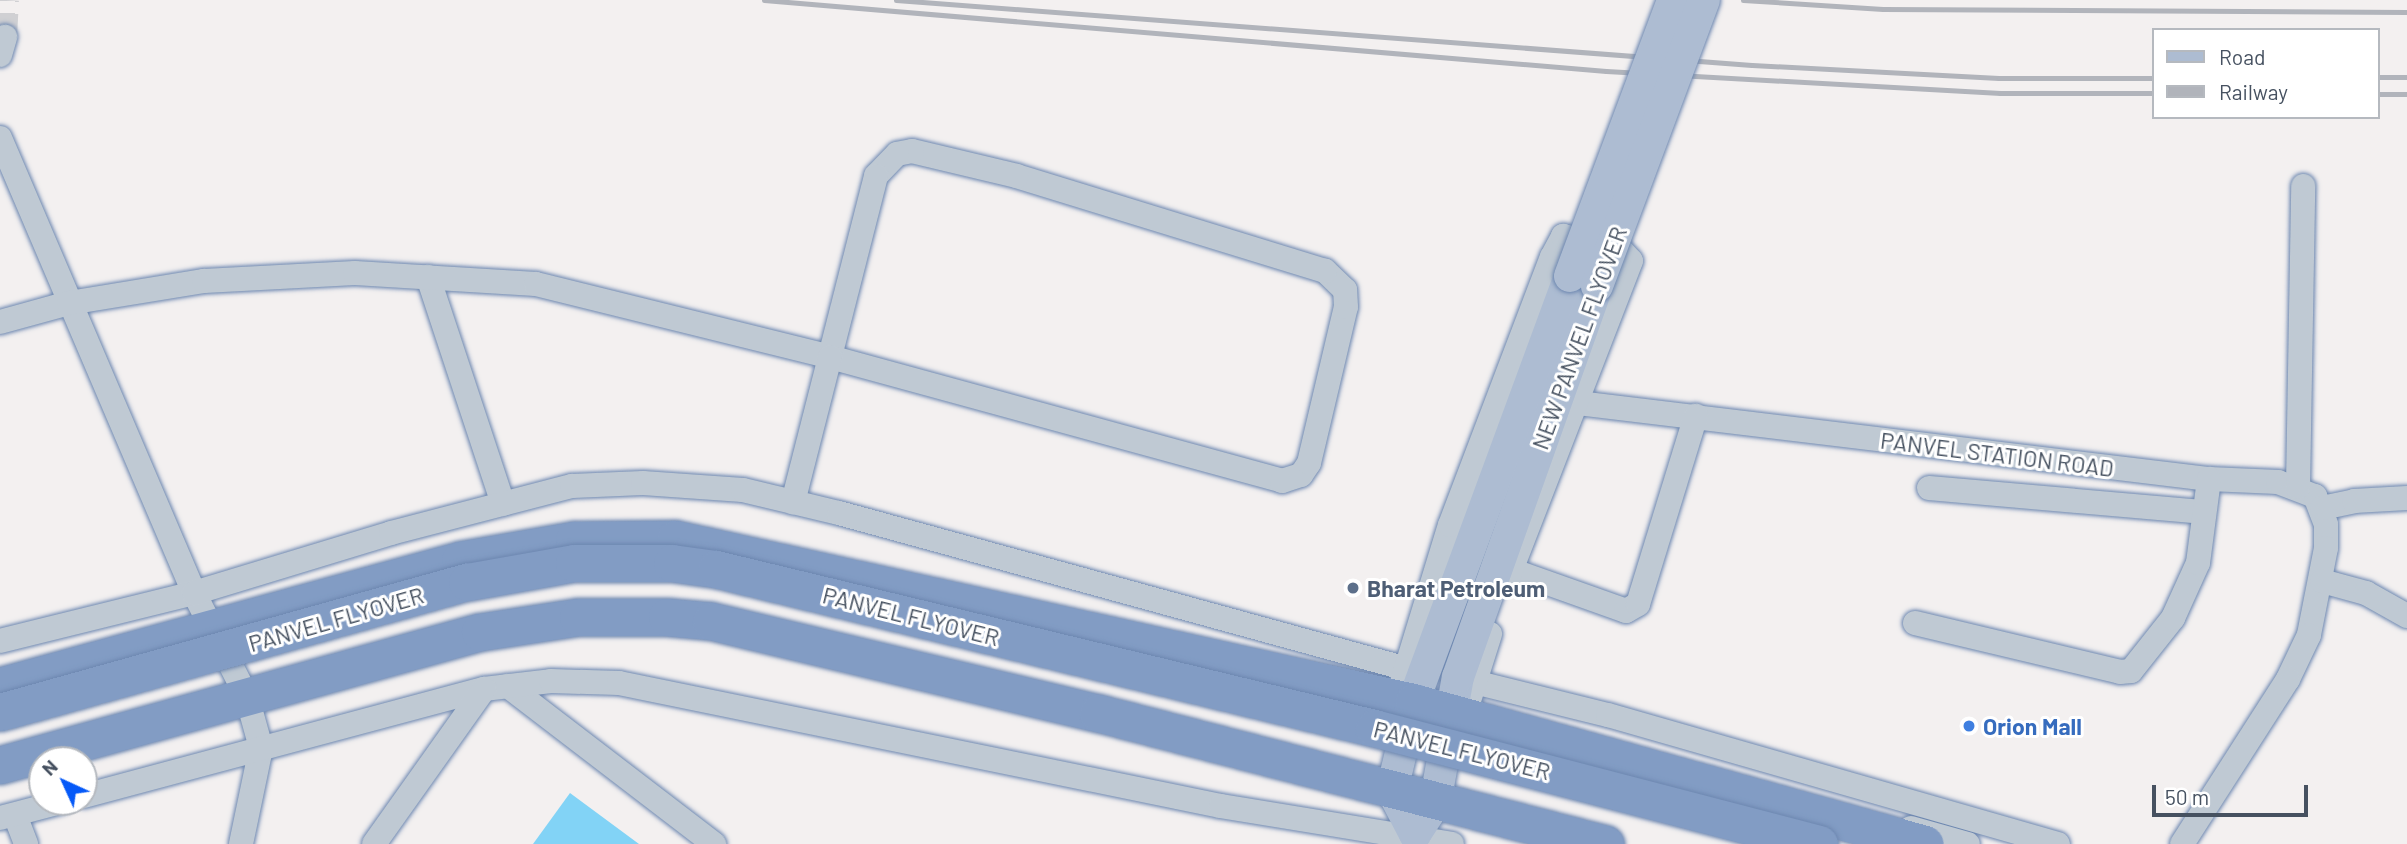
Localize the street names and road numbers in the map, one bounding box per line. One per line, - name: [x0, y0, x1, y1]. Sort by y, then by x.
- street label: NEW PANVEL FLYOVER: [1526, 223, 1632, 453]
- street label: PANVEL STATION ROAD: [1879, 426, 2115, 482]
- street label: PANVEL FLYOVER: [245, 581, 427, 657]
- street label: PANVEL FLYOVER: [820, 581, 1002, 651]
- street label: PANVEL FLYOVER: [1371, 715, 1553, 785]

